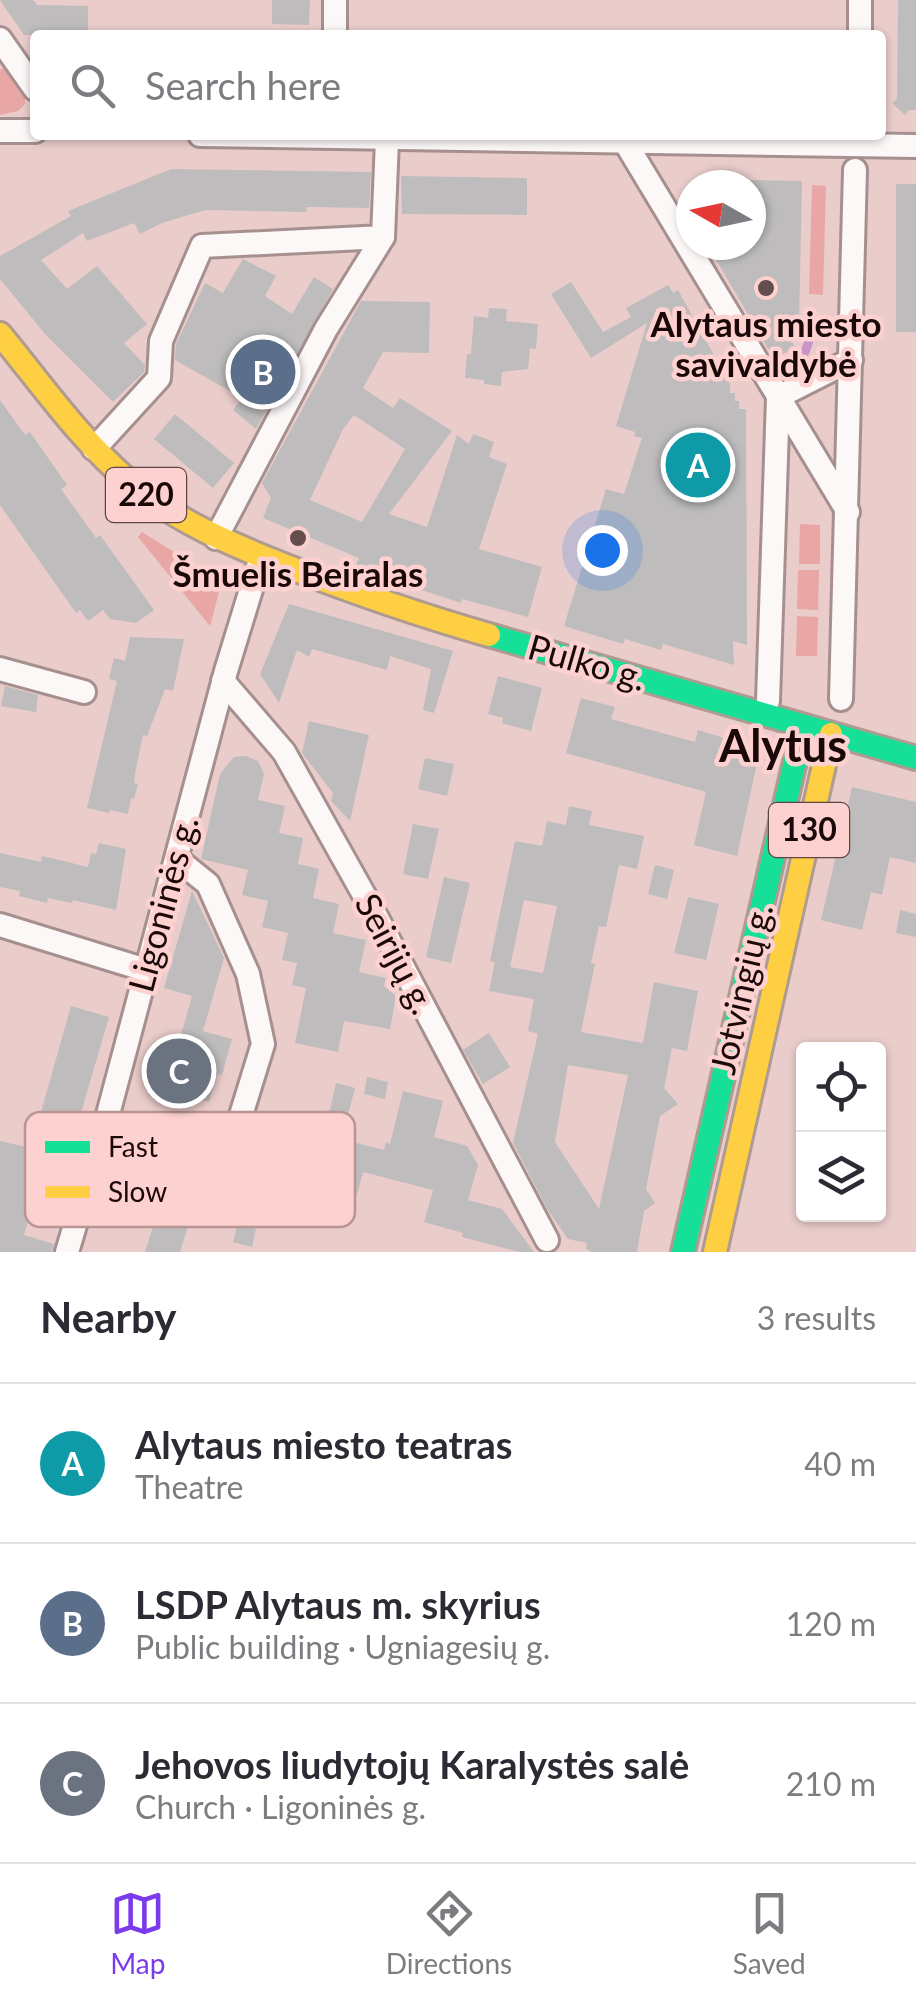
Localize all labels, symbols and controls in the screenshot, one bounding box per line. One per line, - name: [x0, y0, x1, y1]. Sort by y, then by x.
- search box: [30, 30, 886, 140]
- icon: search: [65, 58, 120, 113]
- text: Search here: [145, 62, 341, 108]
- north arrow: [676, 170, 766, 260]
- marker: Alytaus miesto savivaldybė: [755, 277, 777, 299]
- place label: Alytaus miesto savivaldybė: [649, 302, 882, 384]
- pin: B: [230, 334, 296, 410]
- pin: A: [666, 428, 730, 502]
- road number: 220: [106, 468, 186, 522]
- your location: [577, 525, 628, 576]
- marker: Šmuelis Beiralas: [287, 527, 309, 549]
- place label: Šmuelis Beiralas: [173, 552, 423, 594]
- street label: Pulko g.: [524, 624, 651, 698]
- district label: Alytus: [718, 718, 847, 772]
- road number: 130: [769, 803, 849, 857]
- street label: Ligoninės g.: [118, 811, 206, 996]
- street label: Seirijų g.: [348, 886, 446, 1020]
- street label: Jotvingių g.: [700, 899, 780, 1078]
- pin: C: [146, 1034, 212, 1108]
- map controls: [796, 1042, 886, 1222]
- button: locate: [796, 1042, 886, 1132]
- legend: [25, 1112, 355, 1227]
- text: Fast: [108, 1129, 158, 1163]
- button: layers: [796, 1132, 886, 1222]
- text: Slow: [108, 1174, 167, 1208]
- text: Nearby: [40, 1292, 177, 1342]
- text: 3 results: [757, 1298, 876, 1337]
- text: Alytaus miesto teatras: [135, 1421, 513, 1467]
- text: A: [61, 1444, 84, 1483]
- text: 40 m: [804, 1444, 876, 1483]
- text: Theatre: [135, 1467, 243, 1506]
- text: LSDP Alytaus m. skyrius: [135, 1581, 541, 1627]
- text: B: [62, 1604, 83, 1643]
- text: 120 m: [786, 1604, 876, 1643]
- text: Public building · Ugniagesių g.: [135, 1627, 550, 1666]
- text: Jehovos liudytojų Karalystės salė: [135, 1741, 689, 1787]
- text: C: [62, 1764, 83, 1803]
- text: 210 m: [786, 1764, 876, 1803]
- text: Church · Ligoninės g.: [135, 1787, 426, 1826]
- tab: Map: [110, 1886, 165, 1980]
- tab: Directions: [386, 1886, 512, 1980]
- tab: Saved: [733, 1886, 806, 1980]

